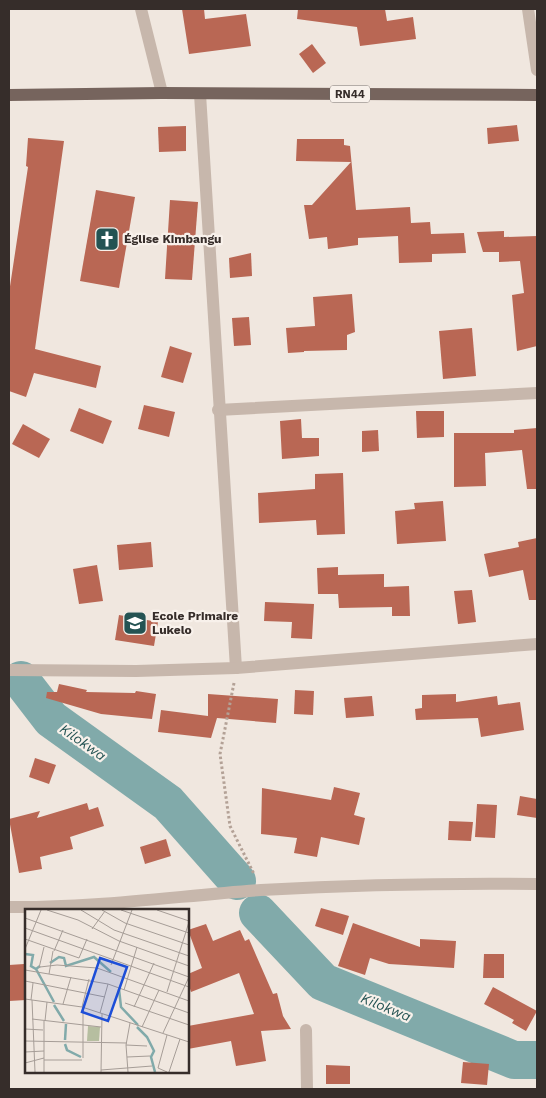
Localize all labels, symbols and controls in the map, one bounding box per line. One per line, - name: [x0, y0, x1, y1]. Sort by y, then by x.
- road number: RN44: [330, 86, 370, 102]
- church icon: Église Kimbangu: [94, 226, 120, 252]
- place label: Église Kimbangu: [124, 232, 222, 246]
- place label: Ecole Primaire Lukelo: [152, 609, 238, 637]
- school or university icon: Ecole Primaire Lukelo: [122, 610, 148, 636]
- water label: Kilokwa: [57, 720, 109, 764]
- inset map: [25, 909, 189, 1073]
- water label: Kilokwa: [359, 990, 414, 1024]

